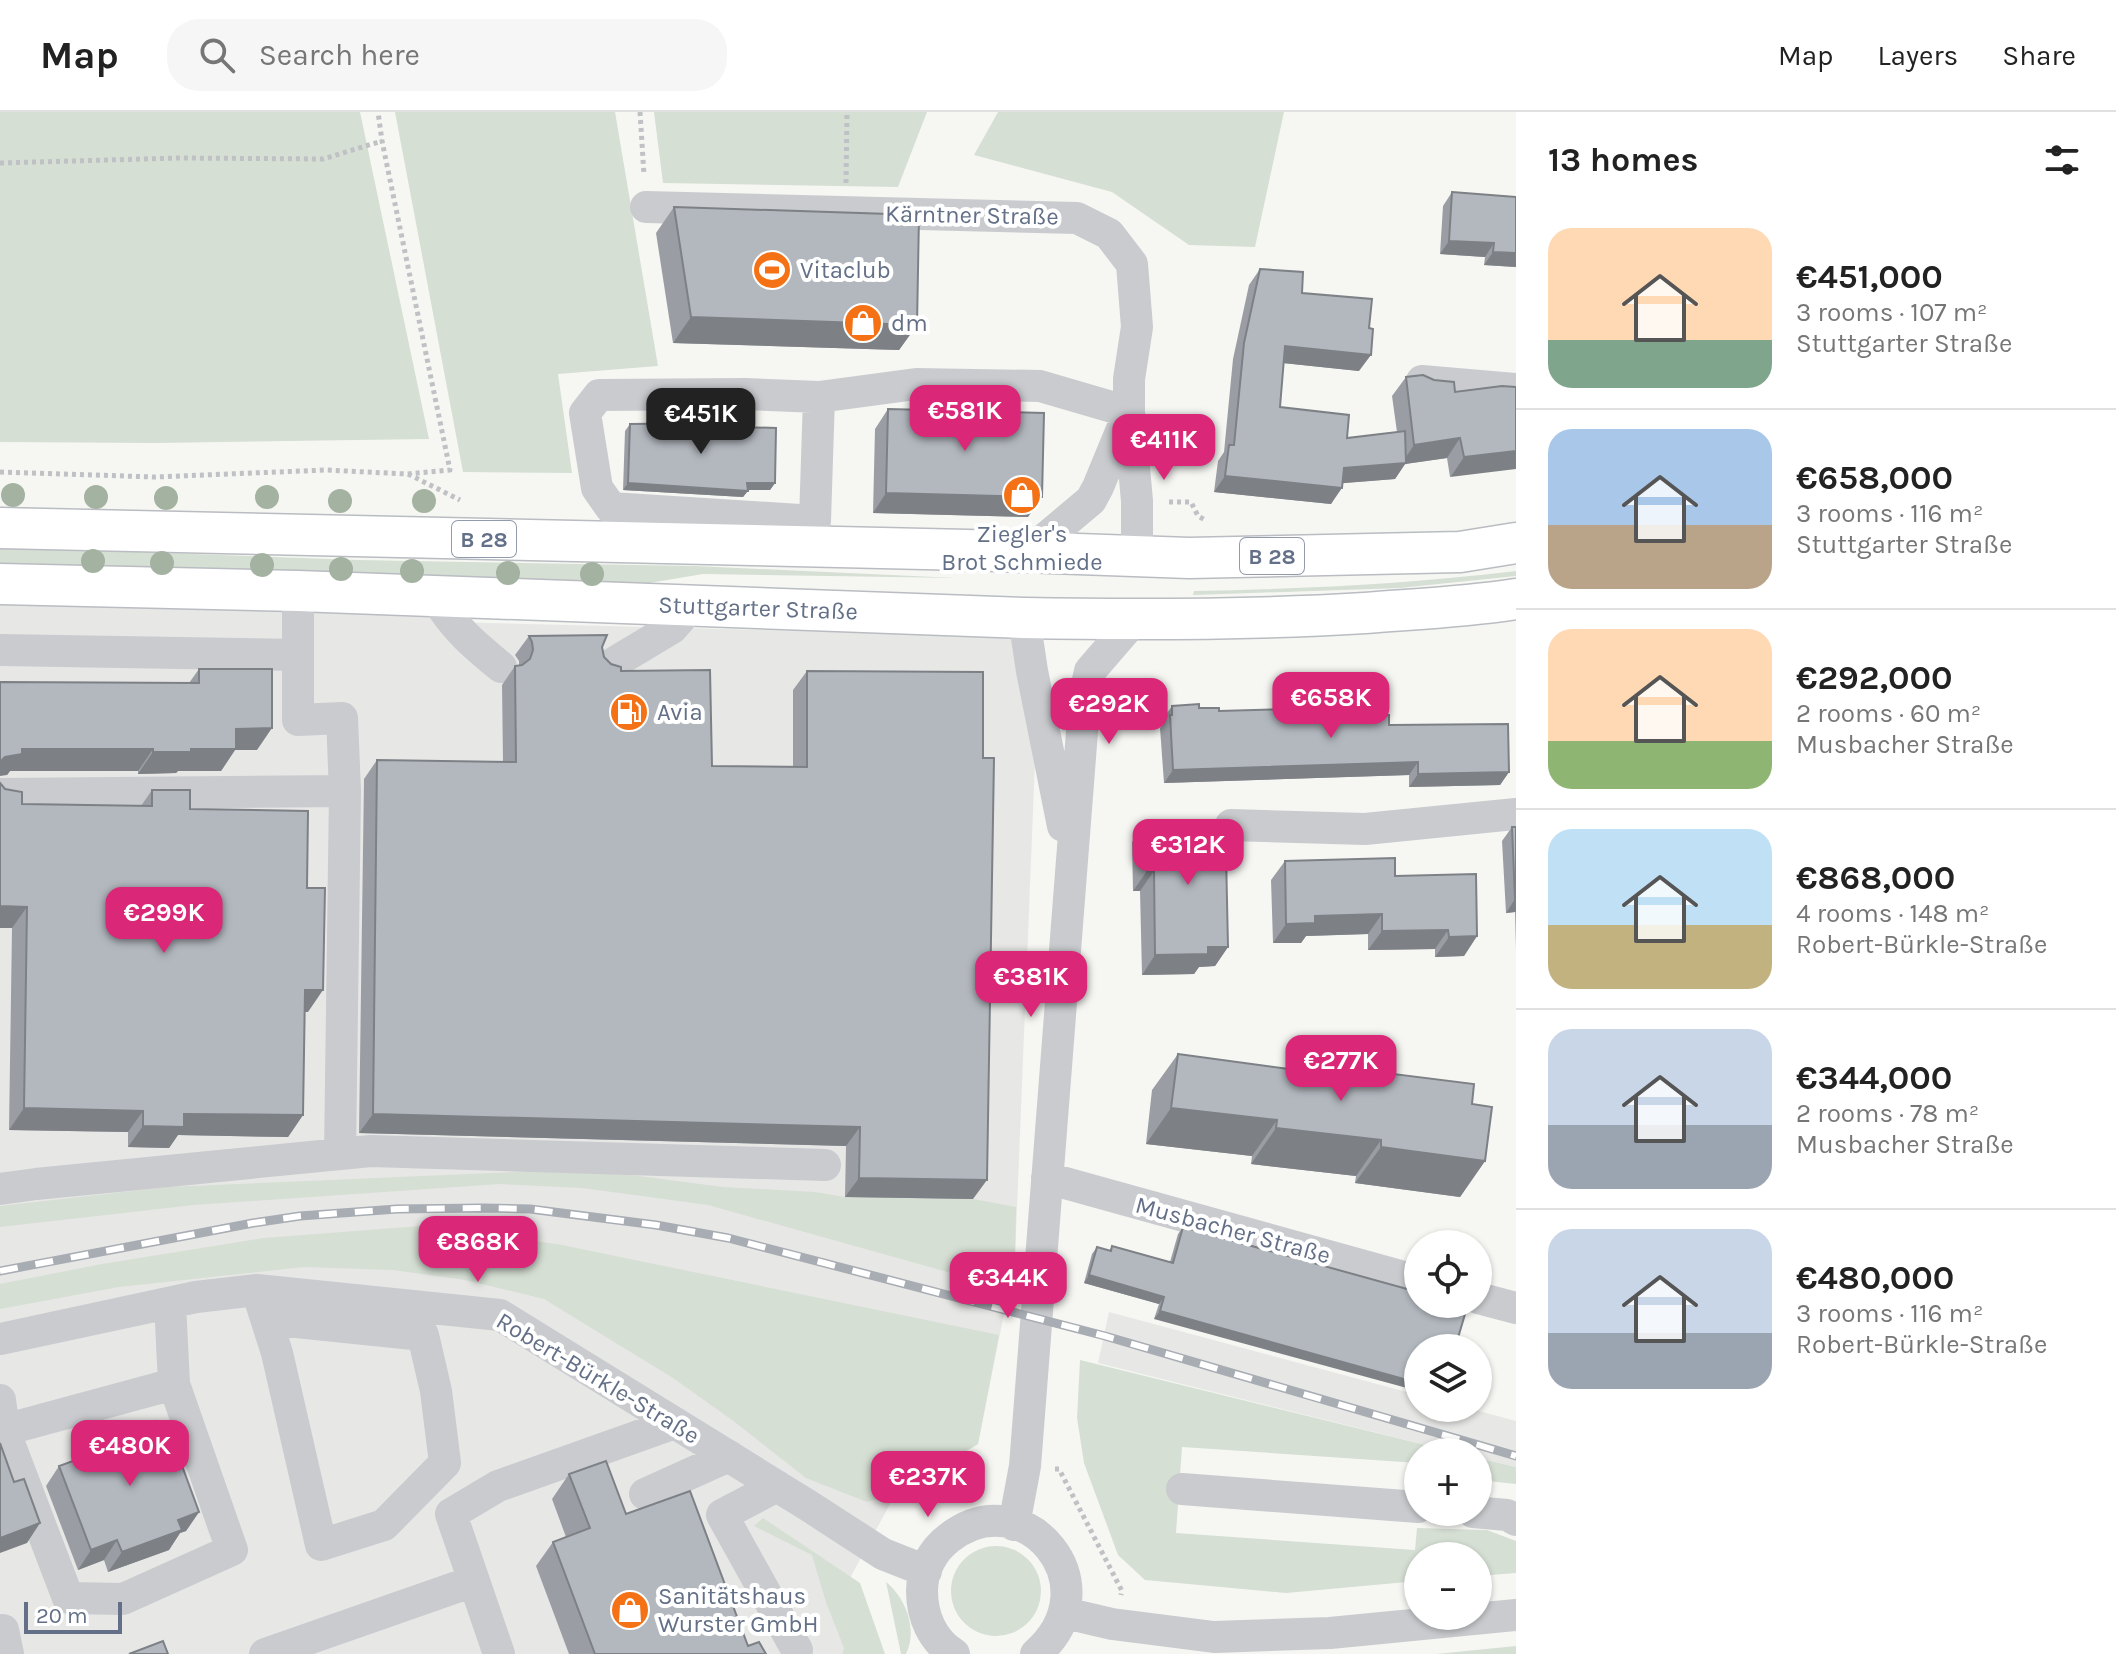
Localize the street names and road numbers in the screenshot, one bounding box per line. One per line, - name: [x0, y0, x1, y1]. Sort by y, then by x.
- street label: Kärntner Straße: [885, 199, 1059, 231]
- road number: B 28: [452, 521, 516, 557]
- road number: B 28: [1240, 538, 1304, 574]
- street label: Stuttgarter Straße: [658, 591, 858, 625]
- street label: Musbacher Straße: [1132, 1190, 1334, 1270]
- street label: Robert-Bürkle-Straße: [491, 1306, 705, 1450]

